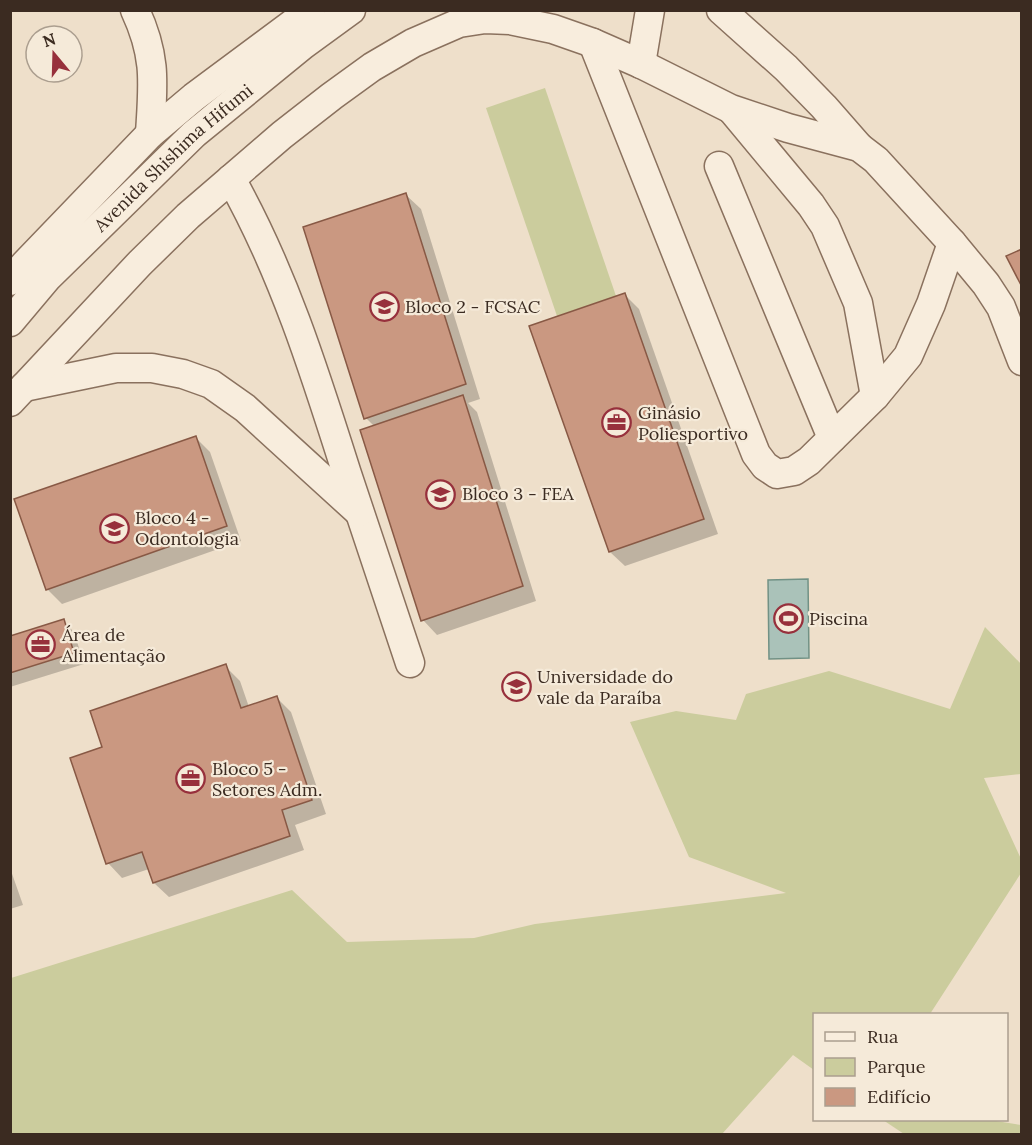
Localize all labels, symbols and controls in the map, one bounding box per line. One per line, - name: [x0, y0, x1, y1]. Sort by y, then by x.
- north arrow: [24, 24, 84, 84]
- text: N: [40, 28, 58, 51]
- street label: Avenida Shishima Hifumi: [88, 79, 257, 237]
- school or university icon: Bloco 2 - FCSAC: [368, 291, 400, 323]
- place label: Bloco 2 - FCSAC: [405, 295, 541, 318]
- place label: Ginásio Poliesportivo: [638, 401, 748, 445]
- office icon: Ginásio Poliesportivo: [601, 407, 633, 439]
- school or university icon: Bloco 3 - FEA: [425, 478, 457, 510]
- place label: Bloco 3 - FEA: [462, 482, 575, 505]
- place label: Bloco 4 - Odontologia: [135, 506, 239, 550]
- school or university icon: Bloco 4 - Odontologia: [98, 512, 130, 544]
- sports icon: Piscina: [772, 603, 804, 635]
- place label: Piscina: [809, 607, 868, 630]
- place label: Área de Alimentação: [61, 623, 165, 667]
- office icon: Área de Alimentação: [25, 629, 57, 661]
- place label: Universidade do vale da Paraíba: [537, 665, 673, 709]
- school or university icon: Universidade do vale da Paraíba: [500, 671, 532, 703]
- place label: Bloco 5 - Setores Adm.: [212, 757, 322, 801]
- office icon: Bloco 5 - Setores Adm.: [175, 763, 207, 795]
- legend: [813, 1013, 1008, 1121]
- text: Rua: [867, 1025, 898, 1048]
- text: Parque: [867, 1055, 926, 1078]
- text: Edifício: [867, 1085, 931, 1108]

